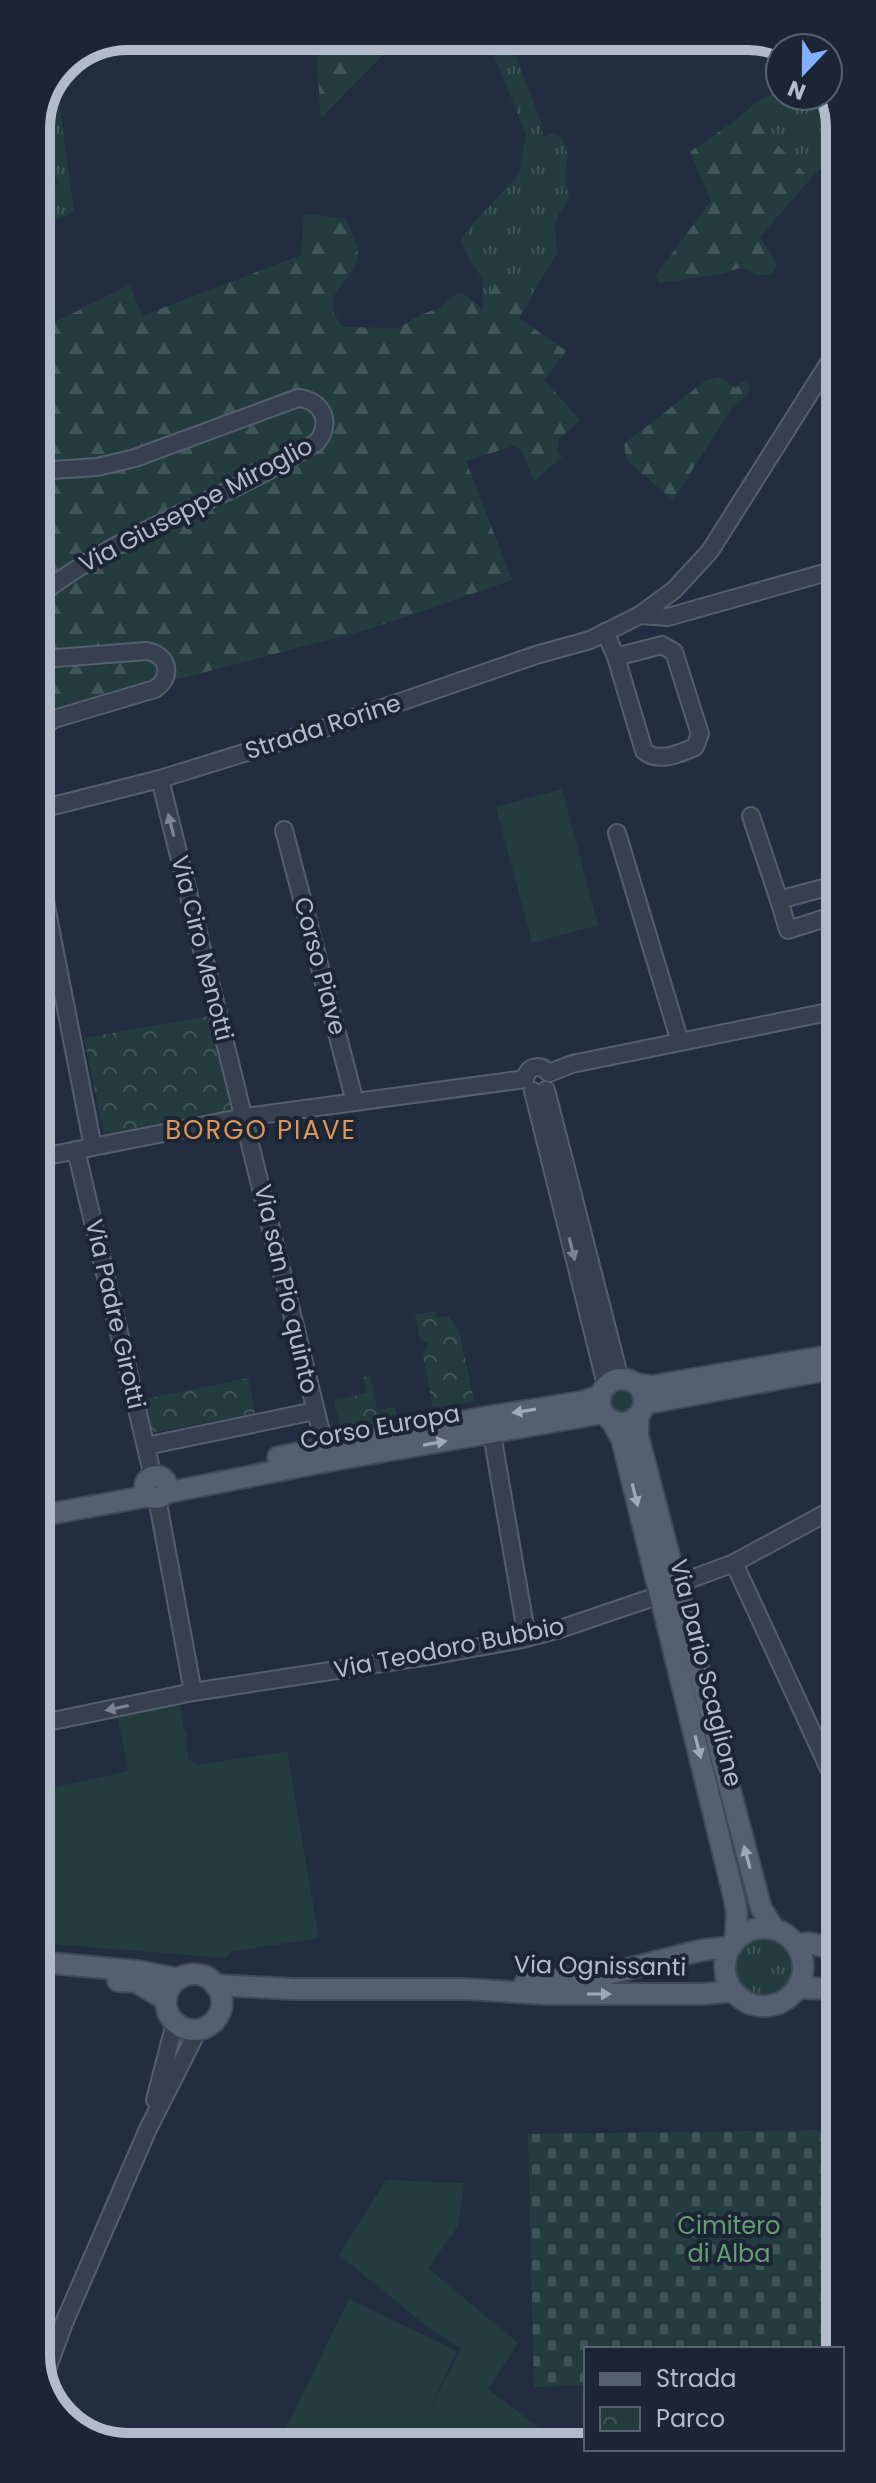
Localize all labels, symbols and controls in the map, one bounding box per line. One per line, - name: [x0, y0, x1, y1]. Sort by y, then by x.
- north arrow: [764, 32, 844, 112]
- text: N: [783, 73, 810, 108]
- street label: Via Giuseppe Miroglio: [73, 429, 318, 580]
- street label: Strada Rorine: [241, 686, 405, 767]
- one-way arrow: [165, 812, 177, 837]
- street label: Via Ciro Menotti: [164, 852, 241, 1044]
- street label: Corso Piave: [286, 893, 355, 1038]
- district label: BORGO PIAVE: [165, 1112, 357, 1148]
- street label: Via san Pio quinto: [246, 1181, 327, 1397]
- street label: Via Padre Girotti: [78, 1216, 153, 1412]
- one-way arrow: [567, 1236, 579, 1261]
- street label: Corso Europa: [297, 1396, 462, 1457]
- one-way arrow: [511, 1405, 536, 1418]
- one-way arrow: [423, 1437, 448, 1449]
- one-way arrow: [630, 1482, 642, 1507]
- street label: Via Dario Scaglione: [662, 1556, 751, 1790]
- street label: Via Teodoro Bubbio: [331, 1609, 567, 1686]
- one-way arrow: [104, 1702, 129, 1715]
- one-way arrow: [692, 1735, 704, 1760]
- one-way arrow: [741, 1844, 753, 1869]
- street label: Via Ognissanti: [514, 1947, 686, 1984]
- one-way arrow: [587, 1988, 612, 2000]
- park label: Cimitero di Alba: [678, 2209, 780, 2270]
- legend: [584, 2347, 844, 2451]
- text: Strada: [656, 2362, 736, 2395]
- text: Parco: [656, 2402, 725, 2435]

